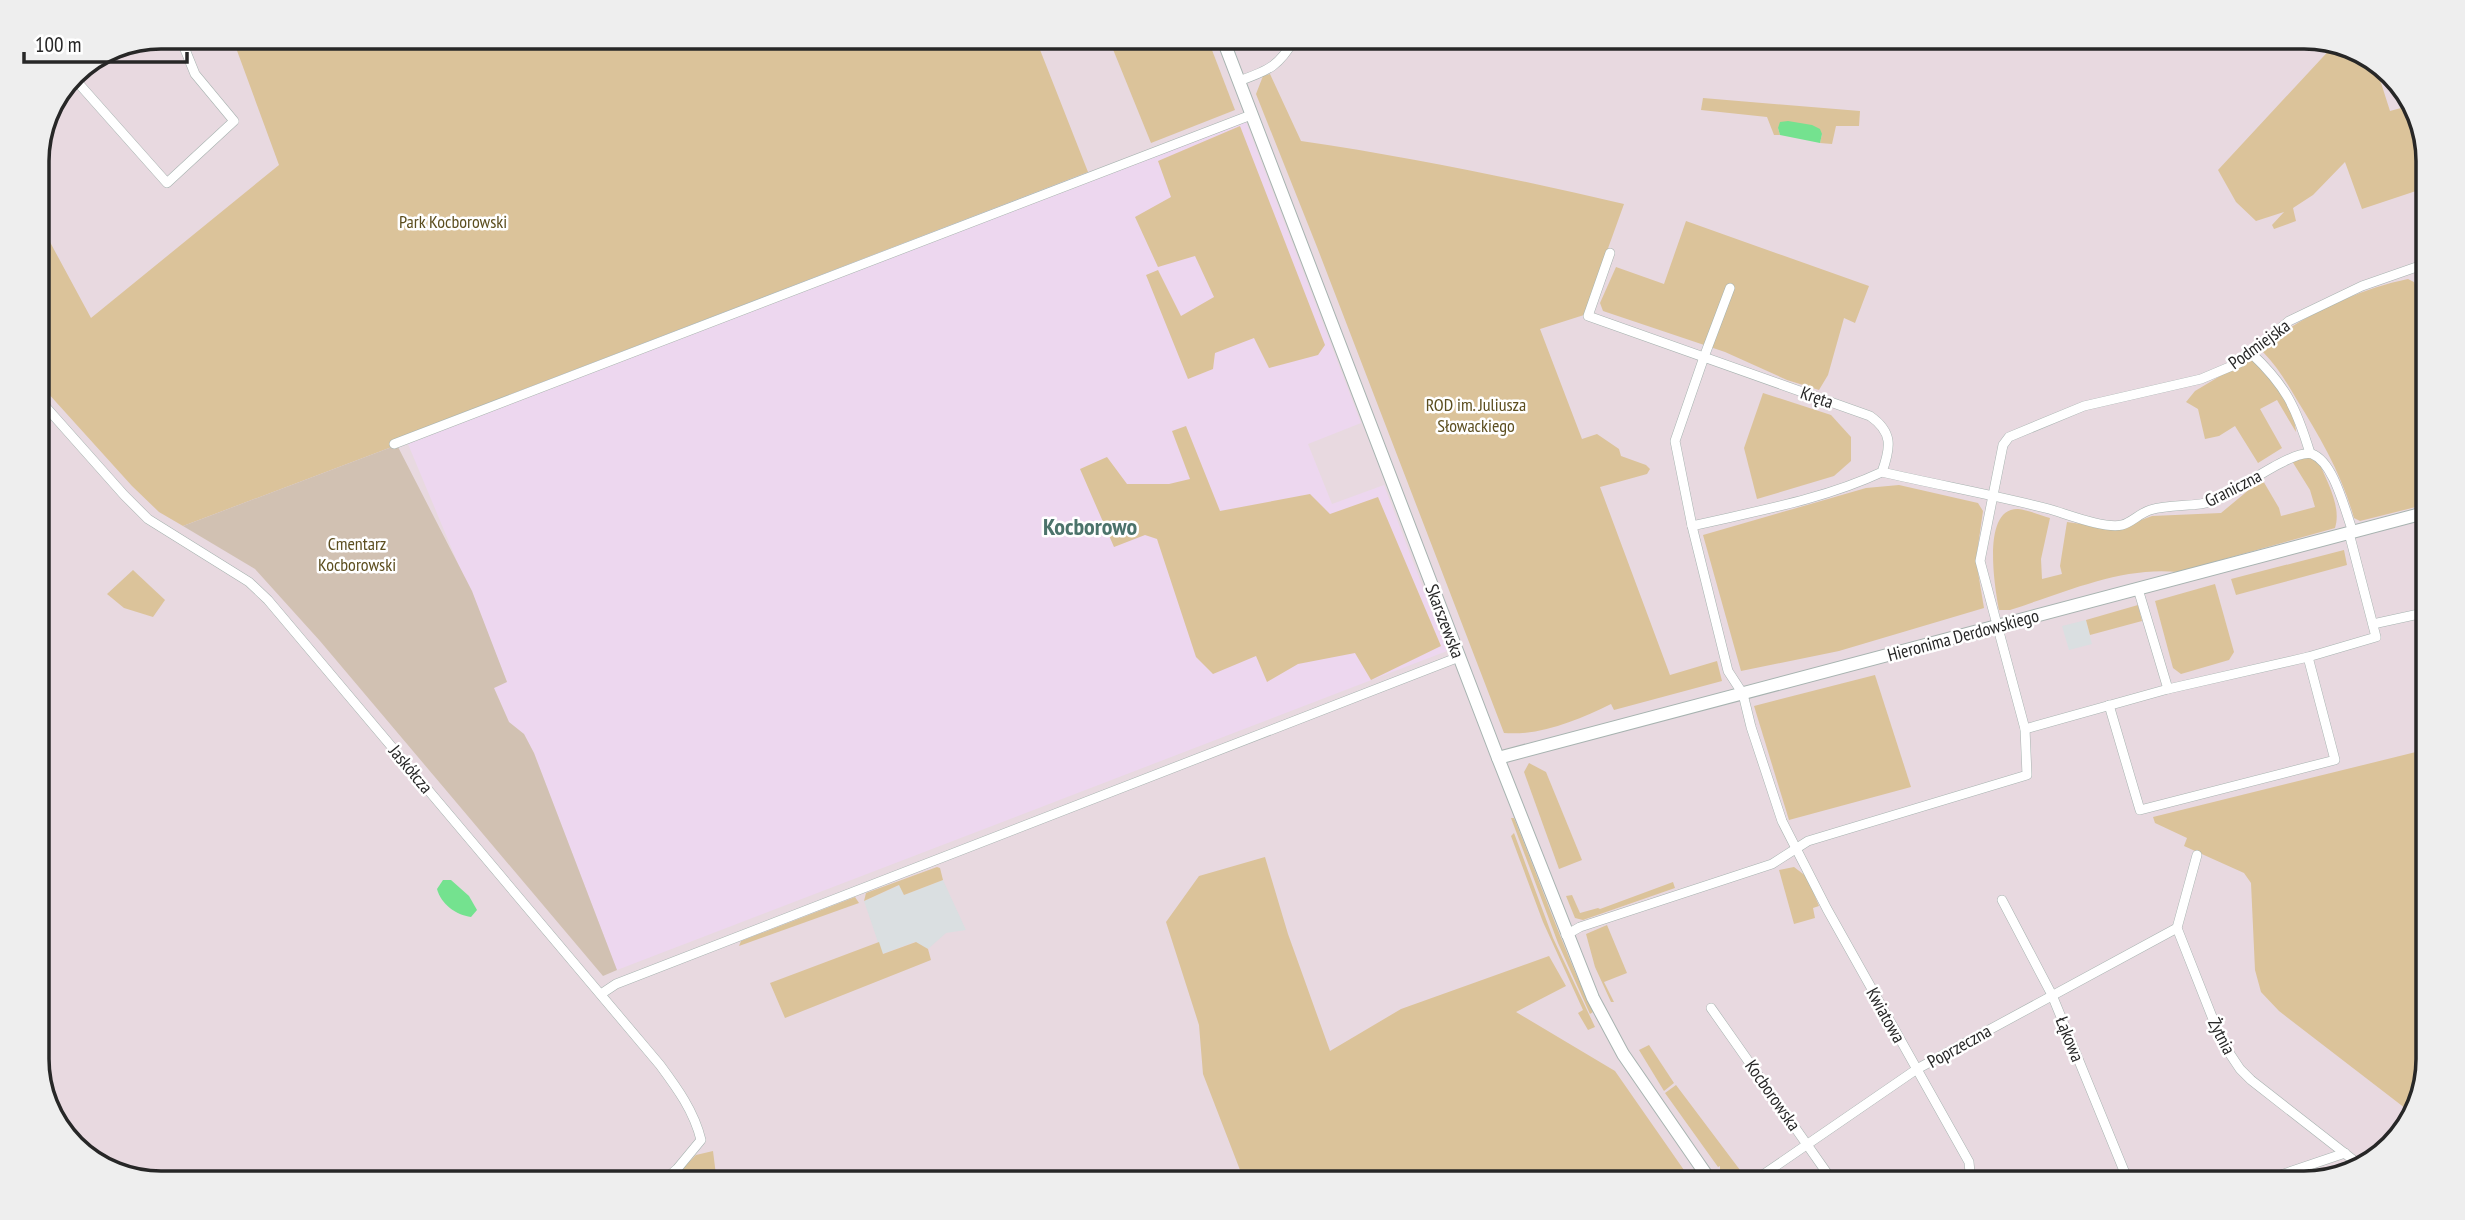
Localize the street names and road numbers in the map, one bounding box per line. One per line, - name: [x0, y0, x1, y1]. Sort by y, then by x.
- street label: Podmiejska: [2224, 314, 2294, 374]
- street label: Kręta: [1798, 381, 1836, 413]
- street label: Graniczna: [2201, 464, 2265, 512]
- street label: Skarszewska: [1420, 581, 1470, 661]
- street label: Hieronima Derdowskiego: [1885, 604, 2041, 666]
- street label: Jaskółcza: [383, 739, 438, 798]
- street label: Kwiatowa: [1861, 983, 1911, 1047]
- street label: Łąkowa: [2051, 1013, 2089, 1065]
- street label: Żytnia: [2203, 1014, 2241, 1058]
- street label: Poprzeczna: [1923, 1019, 1995, 1073]
- street label: Kocborowska: [1740, 1055, 1806, 1135]

